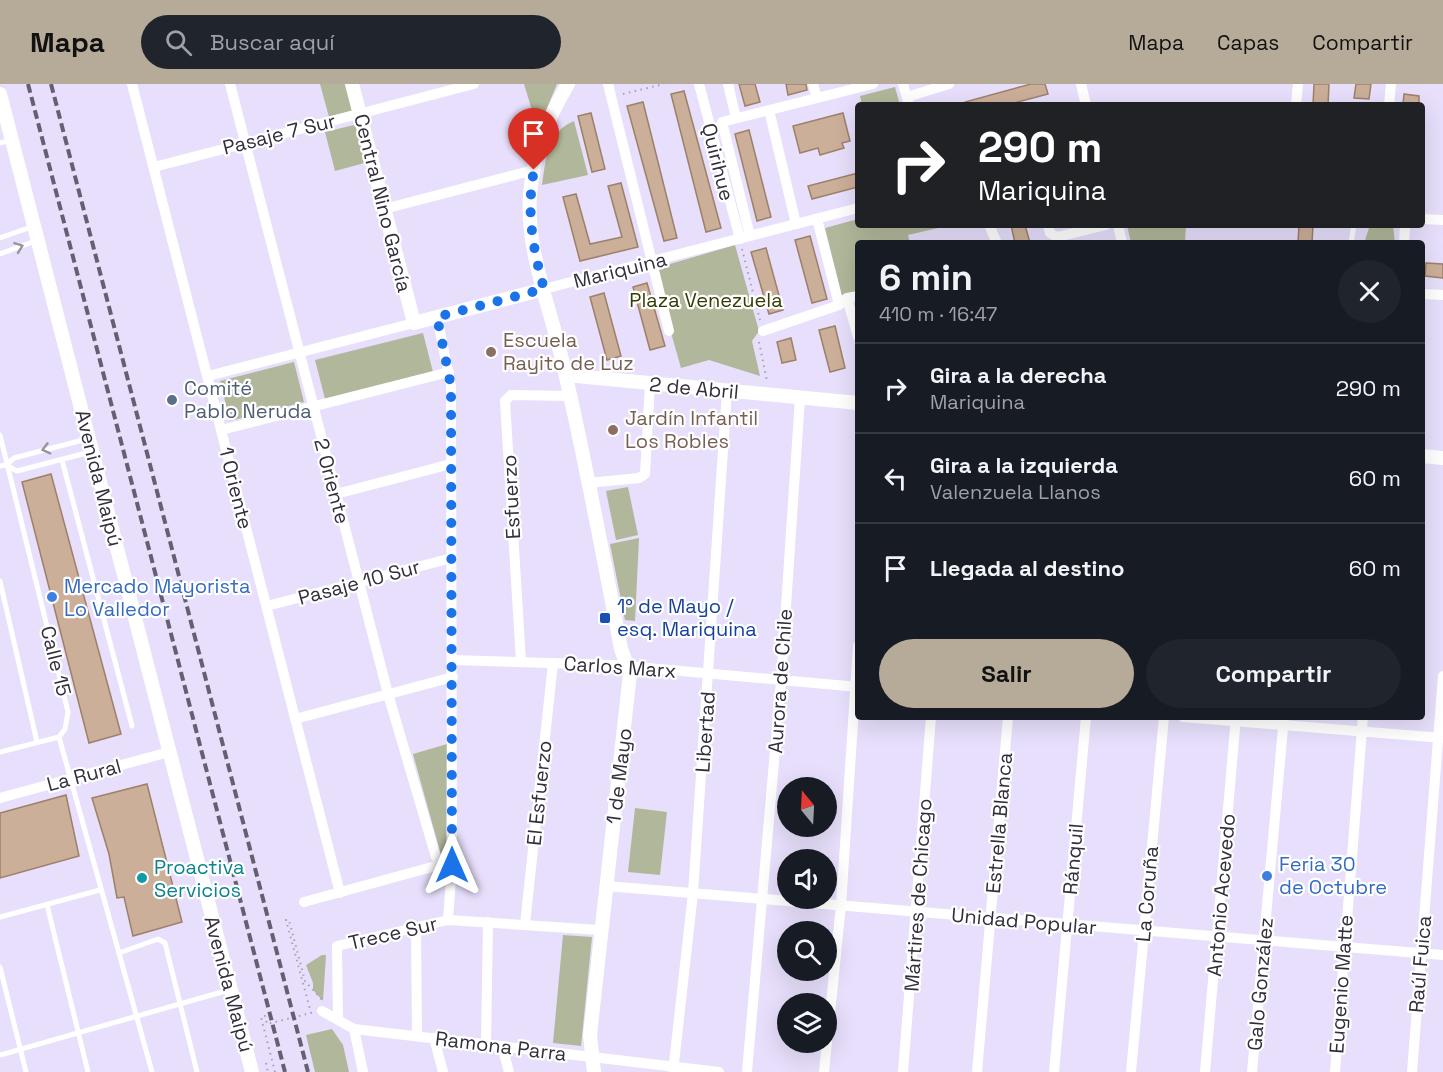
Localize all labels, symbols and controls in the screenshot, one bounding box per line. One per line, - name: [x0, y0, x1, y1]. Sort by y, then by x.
- search box: [141, 15, 561, 69]
- text: Mapa: [30, 24, 105, 60]
- icon: search: [162, 26, 195, 59]
- text: Buscar aquí: [210, 28, 335, 56]
- text: Mapa: [1128, 29, 1184, 56]
- text: Capas: [1217, 29, 1279, 56]
- text: Compartir: [1312, 29, 1413, 56]
- street label: Pasaje 7 Sur: [220, 107, 338, 161]
- pin: [508, 108, 559, 170]
- street label: Central Nino García: [348, 111, 418, 295]
- icon: arrive: [517, 117, 550, 150]
- street label: Quirihue: [696, 120, 740, 204]
- text: 290 m: [978, 121, 1103, 174]
- icon: right: [879, 126, 957, 204]
- text: Mariquina: [978, 173, 1106, 208]
- one-way arrow: [13, 242, 24, 255]
- street label: Mariquina: [571, 246, 669, 294]
- text: 6 min: [879, 255, 973, 301]
- button: close: [1338, 260, 1401, 323]
- park label: Plaza Venezuela: [629, 287, 783, 313]
- text: 410 m · 16:47: [879, 301, 997, 327]
- place label: Escuela Rayito de Luz: [503, 327, 634, 376]
- marker: Escuela Rayito de Luz: [484, 345, 498, 359]
- text: Gira a la derecha: [930, 361, 1107, 389]
- street label: 2 de Abril: [648, 371, 740, 405]
- icon: right: [879, 372, 912, 405]
- text: 290 m: [1336, 374, 1401, 402]
- place label: Comité Pablo Neruda: [184, 375, 312, 424]
- text: Mariquina: [930, 389, 1025, 415]
- marker: Comité Pablo Neruda: [165, 393, 179, 407]
- place label: Jardín Infantil Los Robles: [625, 405, 758, 454]
- street label: Avenida Maipú: [69, 407, 129, 549]
- marker: Jardín Infantil Los Robles: [606, 423, 620, 437]
- street label: 2 Oriente: [308, 435, 356, 527]
- one-way arrow: [41, 442, 51, 455]
- street label: 1 Oriente: [213, 444, 259, 532]
- text: Gira a la izquierda: [930, 451, 1118, 479]
- street label: Esfuerzo: [496, 454, 526, 540]
- icon: left: [879, 462, 912, 495]
- text: 60 m: [1349, 464, 1401, 492]
- text: Valenzuela Llanos: [930, 479, 1101, 505]
- icon: arrive: [879, 552, 912, 585]
- street label: Pasaje 10 Sur: [295, 553, 423, 611]
- text: Llegada al destino: [930, 554, 1124, 582]
- text: 60 m: [1349, 554, 1401, 582]
- place label: Mercado Mayorista Lo Valledor: [64, 573, 250, 622]
- marker: Mercado Mayorista Lo Valledor: [45, 590, 59, 604]
- place label: 1° de Mayo / esq. Mariquina: [617, 593, 757, 642]
- street label: Aurora de Chile: [762, 608, 798, 754]
- marker: 1° de Mayo / esq. Mariquina: [598, 611, 612, 625]
- street label: Calle 15: [35, 623, 77, 699]
- button: Salir: [879, 639, 1134, 708]
- button: Compartir: [1146, 639, 1401, 708]
- street label: Carlos Marx: [563, 650, 677, 684]
- street label: Libertad: [689, 691, 721, 773]
- street label: 1 de Mayo: [600, 727, 638, 825]
- street label: El Esfuerzo: [521, 739, 557, 847]
- street label: Estrella Blanca: [980, 751, 1018, 895]
- street label: La Rural: [44, 753, 124, 797]
- north arrow: [777, 777, 837, 837]
- map controls: [777, 777, 837, 1053]
- street label: Mártires de Chicago: [898, 798, 938, 992]
- street label: Antonio Acevedo: [1201, 812, 1241, 978]
- street label: Ránquil: [1057, 822, 1089, 896]
- position arrow: [420, 833, 484, 897]
- street label: La Coruña: [1130, 845, 1164, 943]
- button: sound: [777, 849, 837, 909]
- place label: Feria 30 de Octubre: [1279, 851, 1387, 900]
- place label: Proactiva Servicios: [154, 854, 244, 903]
- marker: Feria 30 de Octubre: [1260, 869, 1274, 883]
- marker: Proactiva Servicios: [135, 871, 149, 885]
- street label: Unidad Popular: [950, 902, 1098, 940]
- street label: Trece Sur: [346, 910, 440, 956]
- street label: Avenida Maipú: [198, 913, 260, 1055]
- street label: Eugenio Matte: [1323, 914, 1359, 1054]
- street label: Raúl Fuica: [1403, 914, 1437, 1014]
- street label: Galo González: [1241, 916, 1279, 1052]
- button: search: [777, 921, 837, 981]
- button: layers: [777, 993, 837, 1053]
- street label: Ramona Parra: [434, 1025, 568, 1067]

